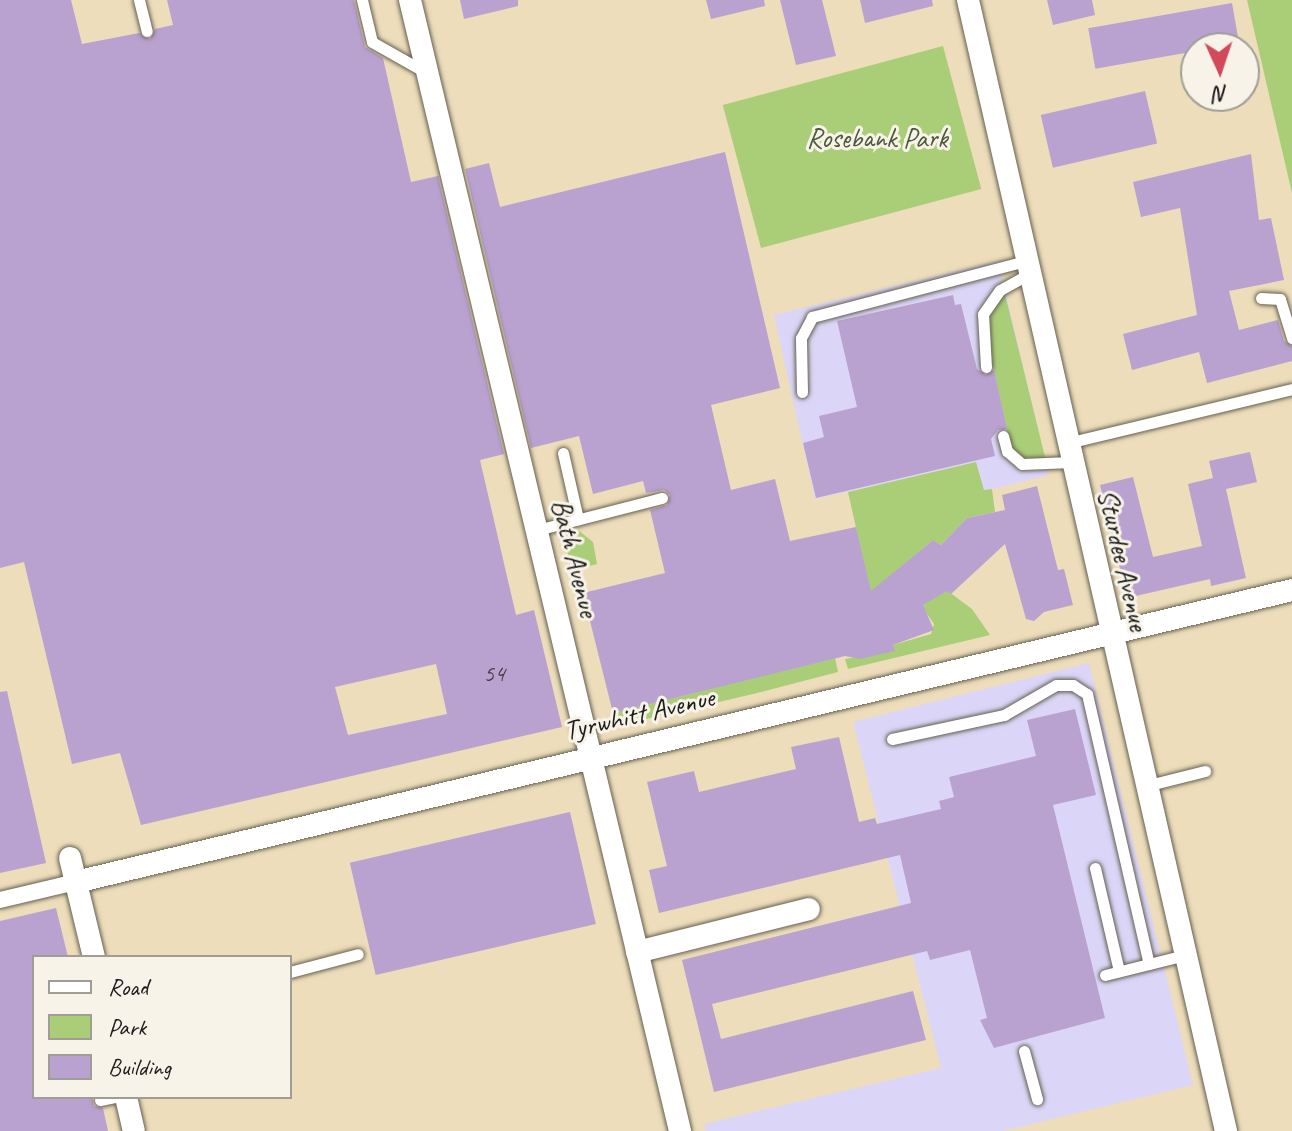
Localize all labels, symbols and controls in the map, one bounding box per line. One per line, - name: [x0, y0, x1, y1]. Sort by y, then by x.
- north arrow: [1180, 32, 1260, 112]
- text: N: [1214, 80, 1229, 108]
- park label: Rosebank Park: [807, 121, 947, 155]
- street label: Sturdee Avenue: [1090, 486, 1156, 634]
- street label: Bath Avenue: [544, 496, 606, 620]
- house number: 54: [483, 660, 505, 688]
- street label: Tyrwhitt Avenue: [560, 680, 718, 748]
- legend: [32, 955, 292, 1099]
- text: Road: [108, 972, 148, 1002]
- text: Park: [108, 1012, 146, 1042]
- text: Building: [108, 1052, 171, 1082]

